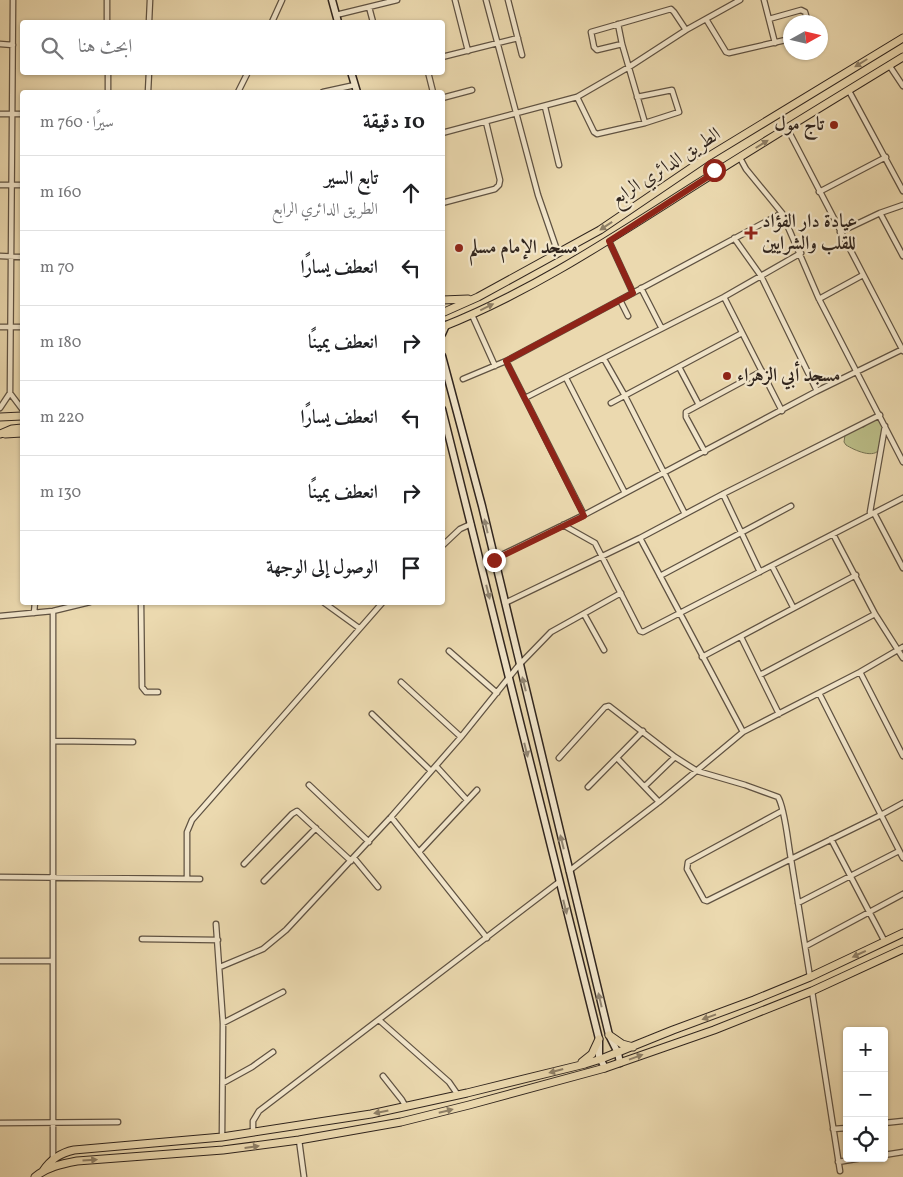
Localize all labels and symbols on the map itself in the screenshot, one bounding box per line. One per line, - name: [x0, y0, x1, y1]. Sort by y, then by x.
- north arrow: [783, 15, 828, 60]
- one-way arrow: [855, 59, 868, 68]
- place label: تاج مول: [774, 112, 824, 141]
- marker: تاج مول: [828, 119, 840, 131]
- street label: الطريق الدائري الرابع: [606, 122, 728, 215]
- one-way arrow: [755, 139, 769, 149]
- route start: [703, 159, 726, 182]
- place label: عيادة دار الفؤاد للقلب والشرايين: [762, 209, 857, 257]
- one-way arrow: [600, 221, 613, 231]
- marker: عيادة دار الفؤاد للقلب والشرايين: [744, 226, 758, 240]
- place label: مسجد الإمام مسلم: [469, 235, 578, 266]
- marker: مسجد الإمام مسلم: [453, 242, 465, 254]
- one-way arrow: [480, 303, 494, 311]
- place label: مسجد أبي الزهراء: [737, 361, 841, 390]
- marker: مسجد أبي الزهراء: [721, 370, 733, 382]
- one-way arrow: [482, 519, 490, 534]
- route end: [483, 549, 506, 572]
- one-way arrow: [484, 584, 492, 599]
- one-way arrow: [520, 677, 528, 692]
- one-way arrow: [522, 742, 530, 757]
- one-way arrow: [558, 835, 566, 850]
- one-way arrow: [562, 900, 570, 915]
- one-way arrow: [852, 951, 866, 959]
- one-way arrow: [596, 993, 604, 1008]
- one-way arrow: [701, 1013, 716, 1021]
- one-way arrow: [628, 1053, 643, 1060]
- one-way arrow: [549, 1067, 564, 1075]
- one-way arrow: [438, 1107, 453, 1115]
- one-way arrow: [373, 1108, 389, 1116]
- one-way arrow: [244, 1142, 260, 1150]
- one-way arrow: [82, 1156, 98, 1164]

